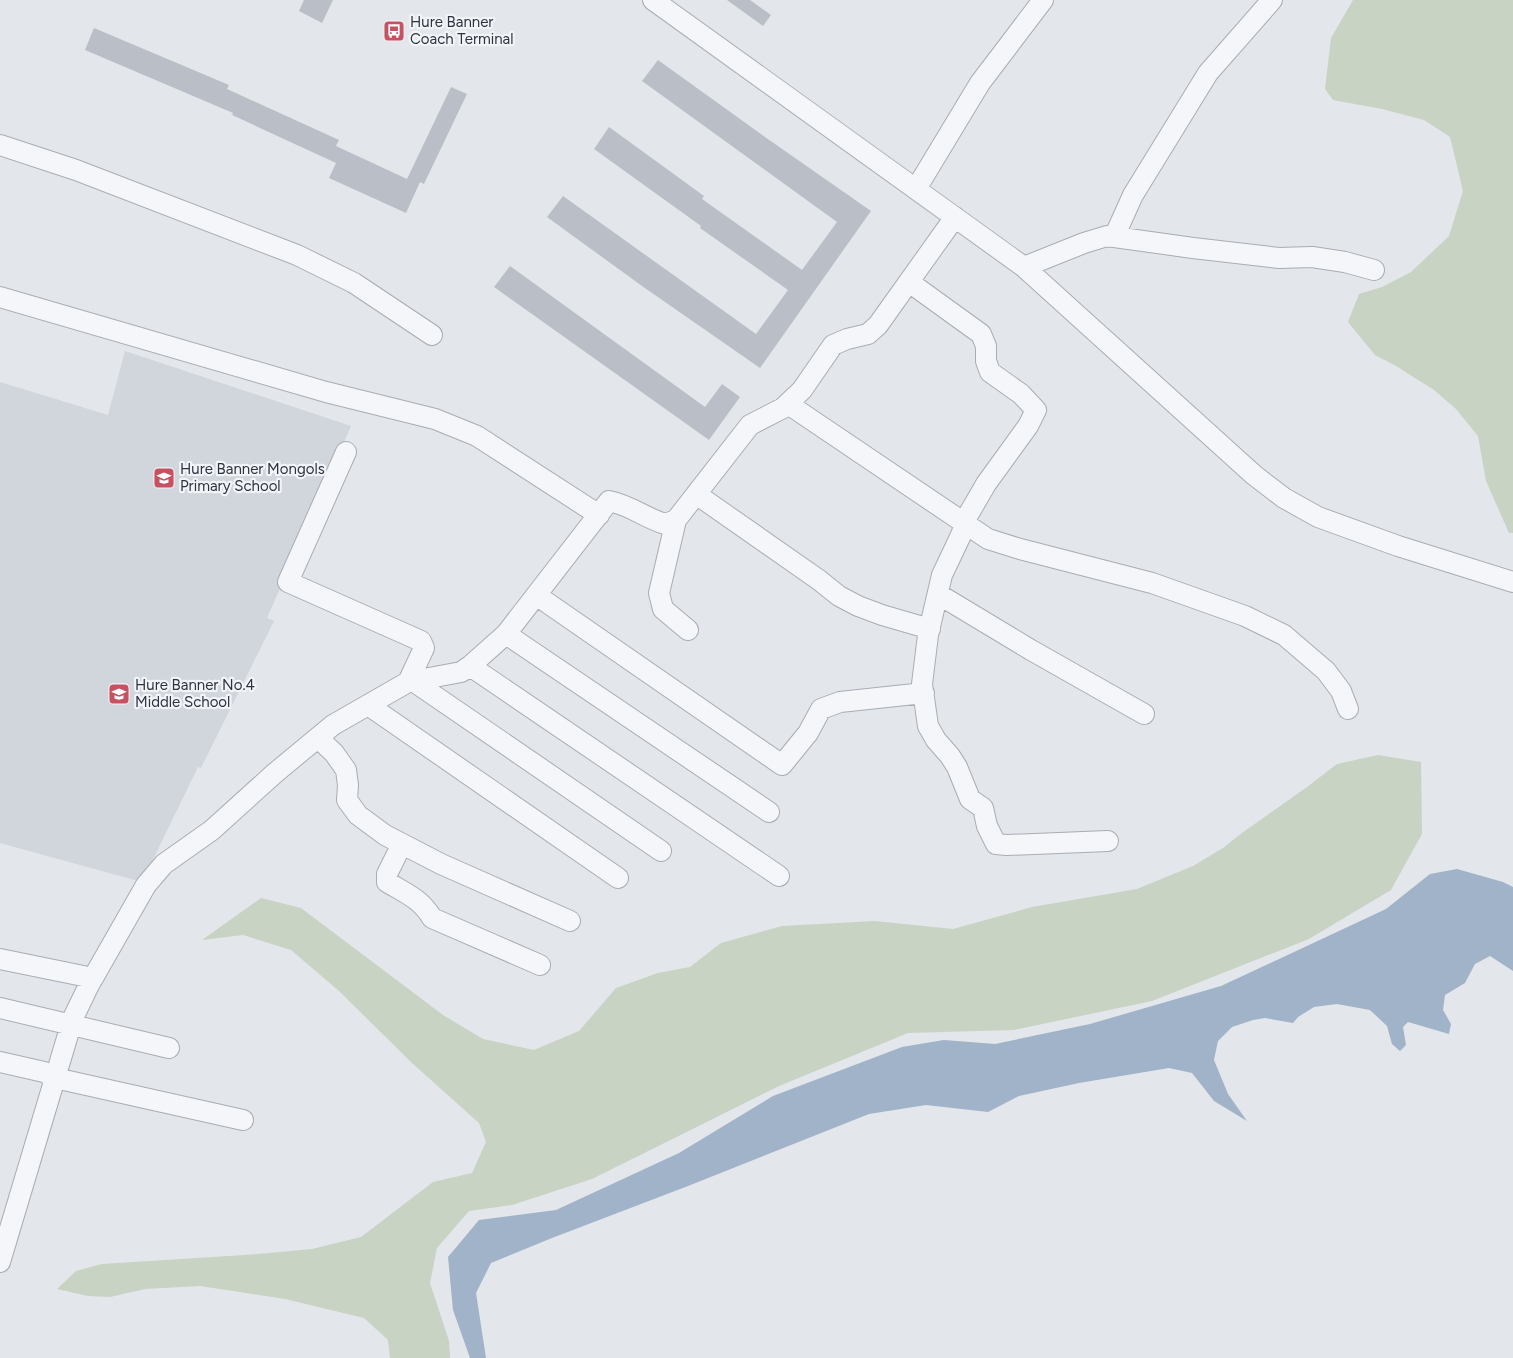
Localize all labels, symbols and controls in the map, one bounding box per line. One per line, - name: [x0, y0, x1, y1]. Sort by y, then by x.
- place label: Hure Banner Coach Terminal: [410, 13, 514, 48]
- bus stop icon: Hure Banner Coach Terminal: [382, 19, 406, 43]
- place label: Hure Banner Mongols Primary School: [180, 460, 325, 495]
- school or university icon: Hure Banner Mongols Primary School: [152, 466, 176, 490]
- place label: Hure Banner No.4 Middle School: [135, 676, 255, 711]
- school or university icon: Hure Banner No.4 Middle School: [107, 682, 131, 706]

